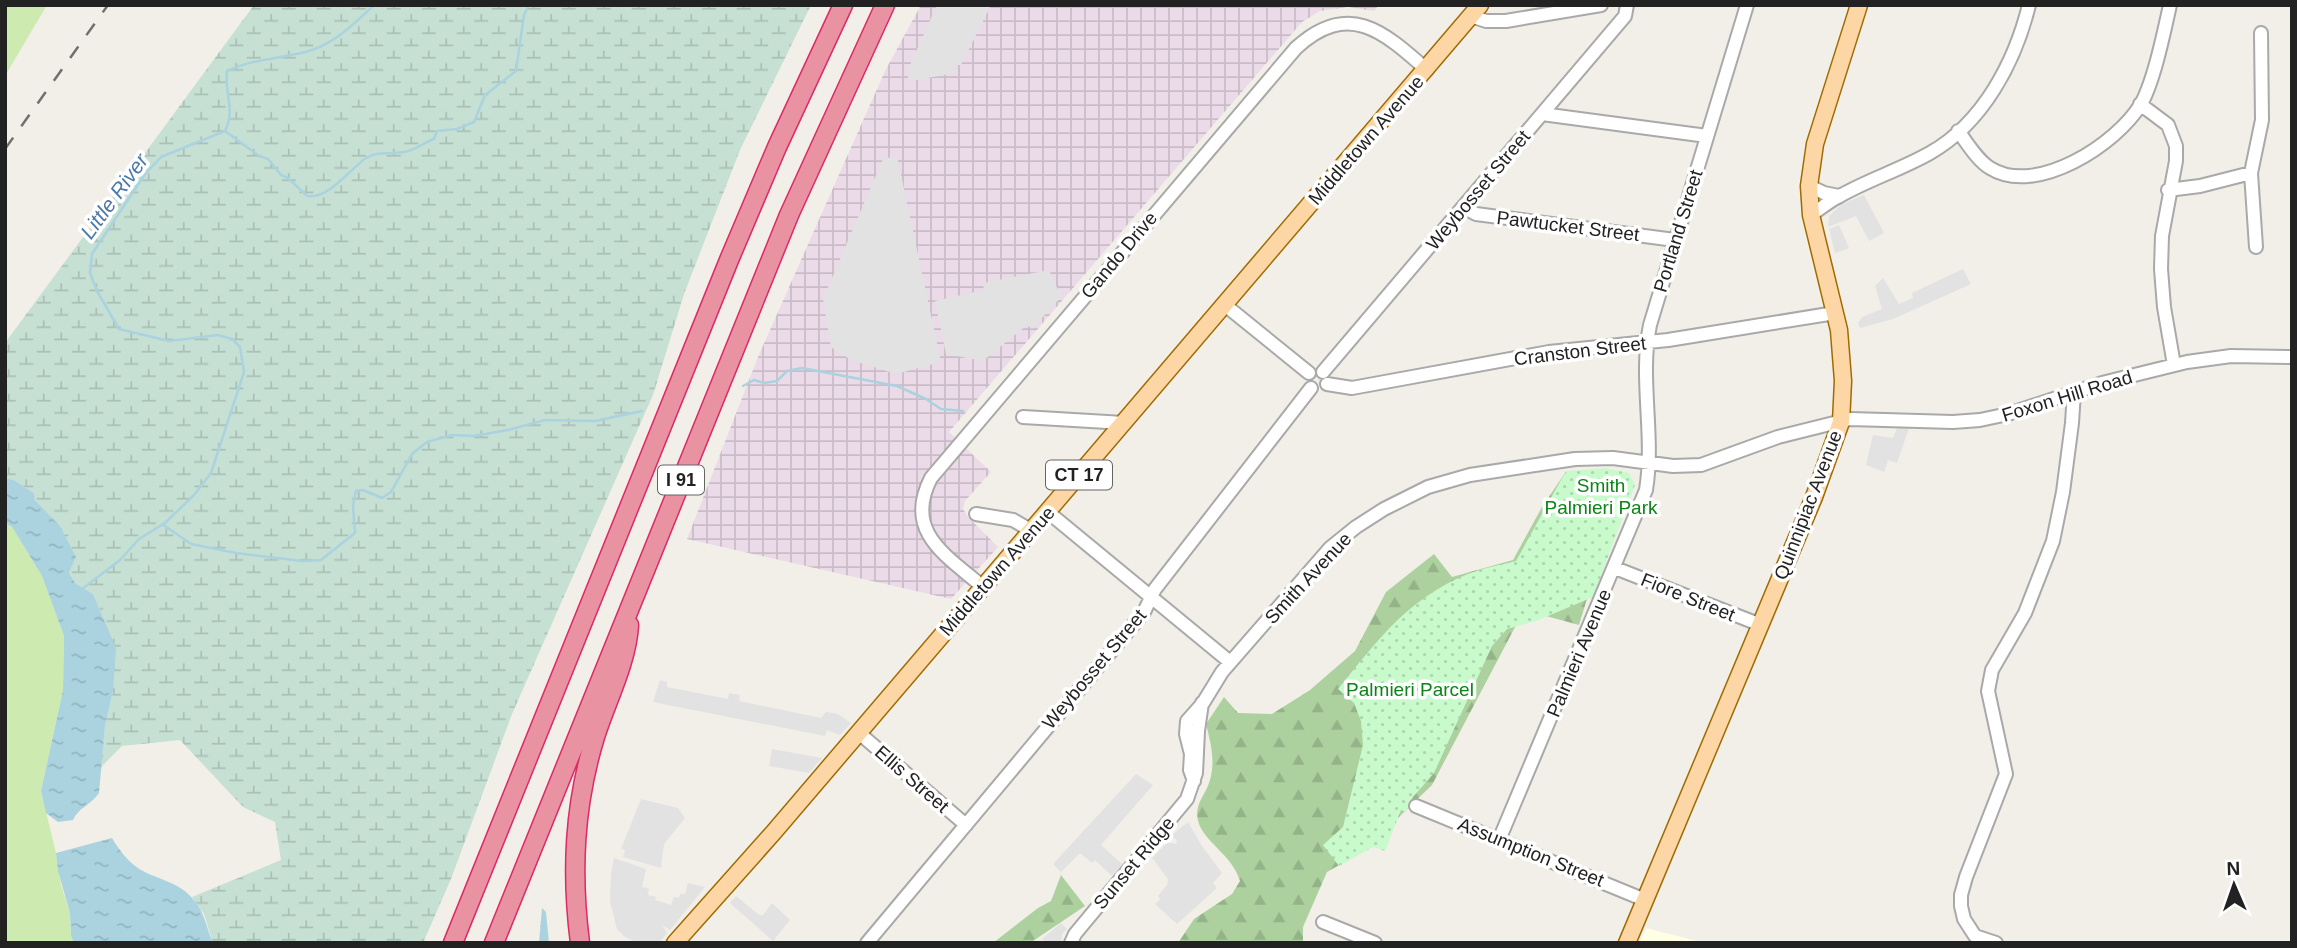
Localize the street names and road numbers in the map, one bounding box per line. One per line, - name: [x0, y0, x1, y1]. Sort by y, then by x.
- street label: Middletown Avenue: [1304, 71, 1428, 209]
- street label: Weybosset Street: [1422, 125, 1535, 254]
- street label: Portland Street: [1649, 167, 1707, 295]
- street label: Gando Drive: [1077, 207, 1161, 303]
- street label: Pawtucket Street: [1495, 207, 1641, 245]
- street label: Cranston Street: [1513, 332, 1648, 370]
- street label: Foxon Hill Road: [1999, 366, 2135, 426]
- street label: Quinnipiac Avenue: [1770, 427, 1846, 583]
- road number: CT 17: [1046, 461, 1112, 490]
- road number: I 91: [658, 466, 704, 494]
- street label: Middletown Avenue: [935, 502, 1059, 640]
- street label: Smith Avenue: [1260, 528, 1356, 628]
- street label: Fiore Street: [1638, 569, 1739, 626]
- street label: Palmieri Avenue: [1543, 586, 1615, 720]
- street label: Weybosset Street: [1038, 604, 1151, 733]
- street label: Ellis Street: [871, 741, 954, 817]
- street label: Sunset Ridge: [1089, 813, 1179, 913]
- street label: Assumption Street: [1455, 813, 1608, 891]

